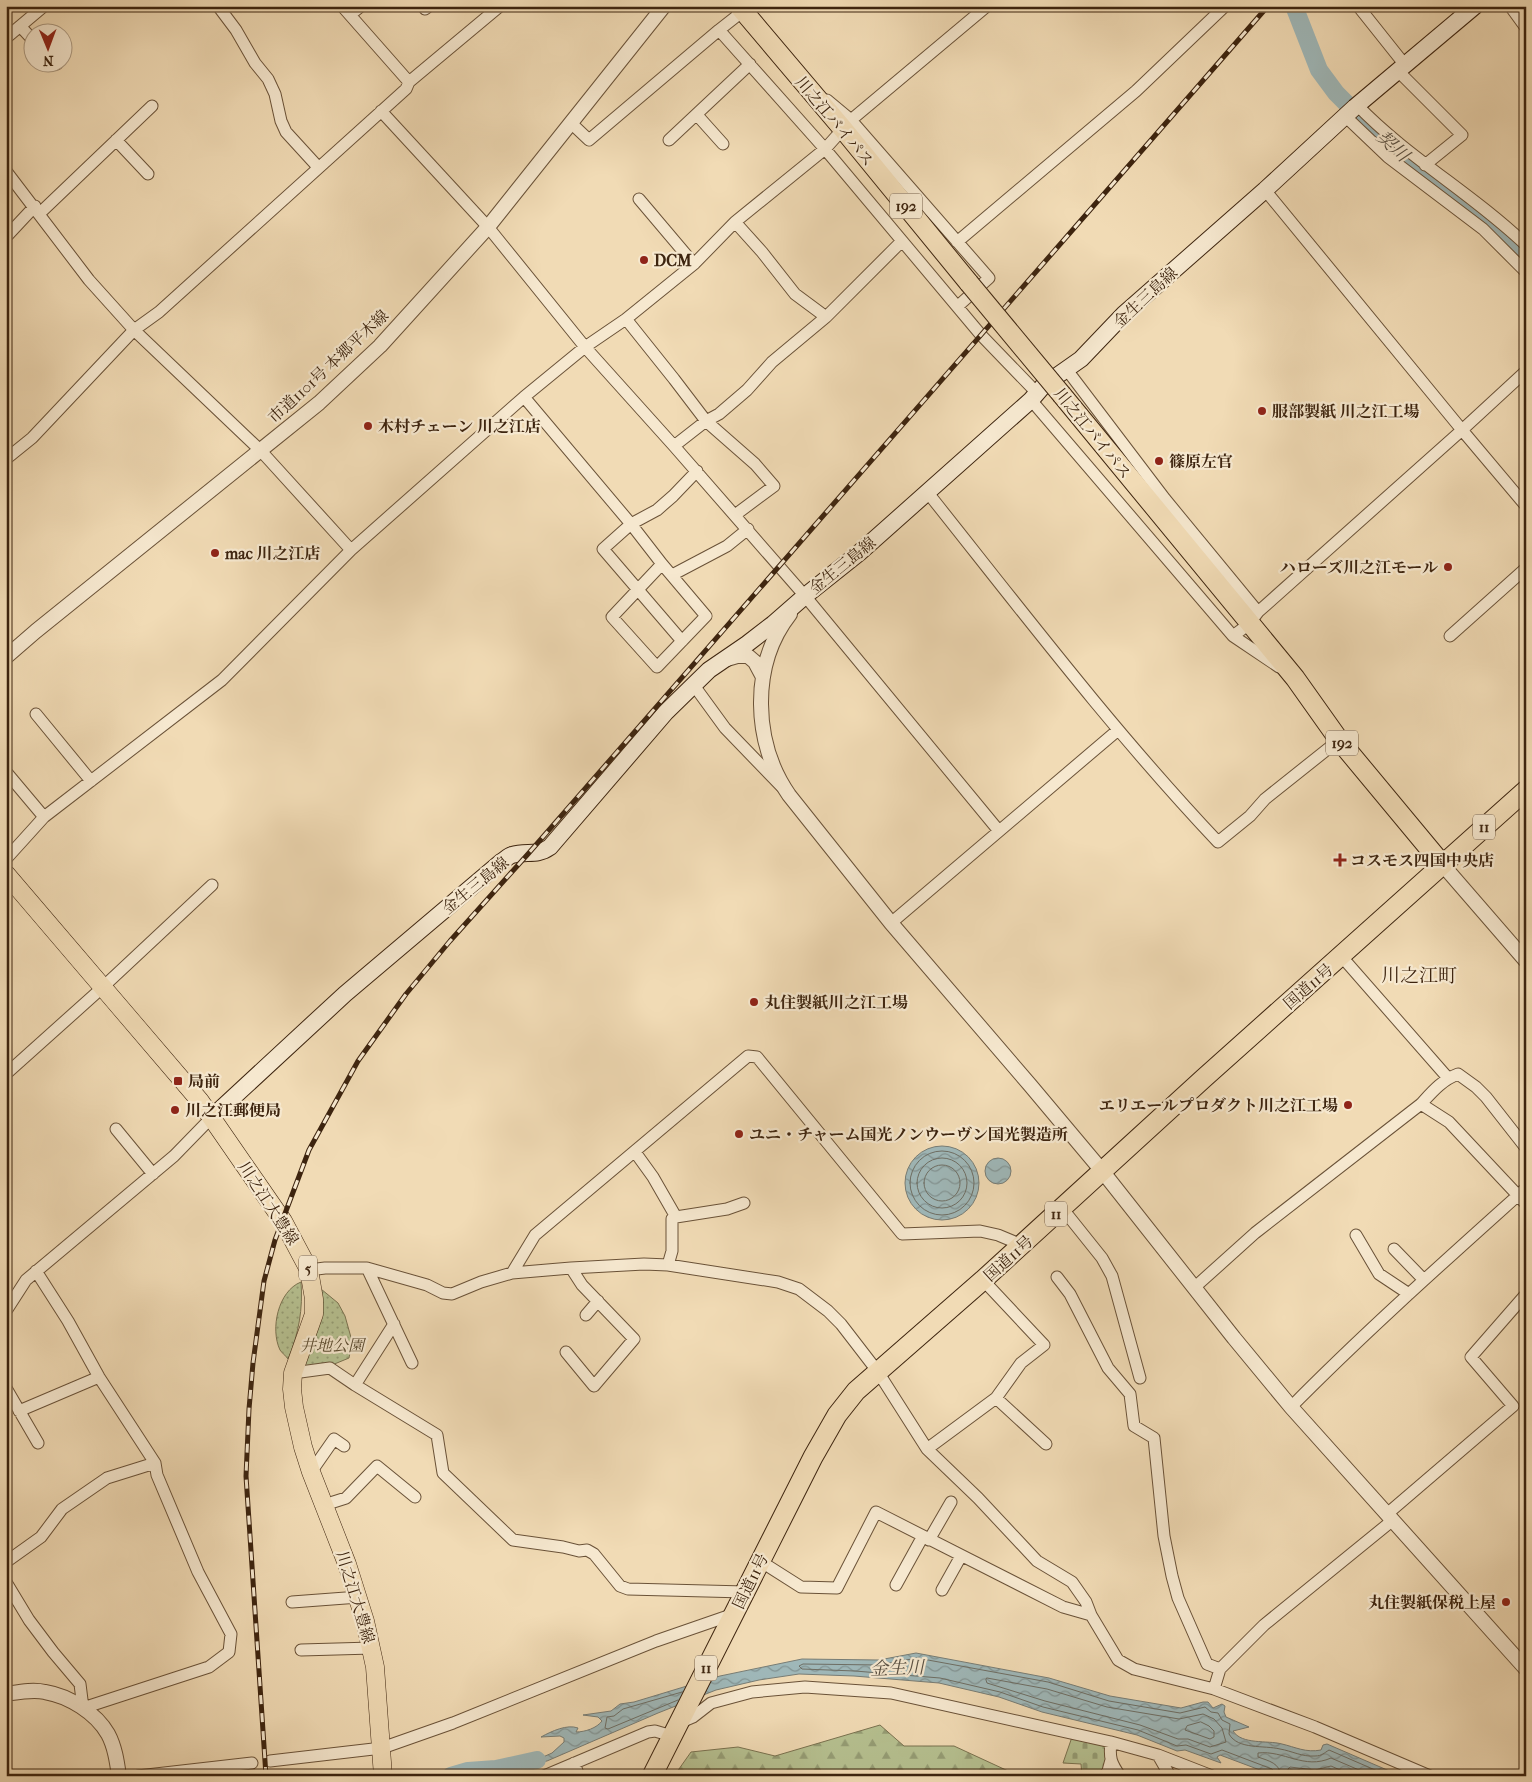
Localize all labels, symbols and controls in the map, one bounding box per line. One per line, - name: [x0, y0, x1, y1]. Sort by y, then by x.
- north arrow: [22, 22, 72, 72]
- text: N: [42, 52, 54, 69]
- street label: 川之江バイパス: [791, 72, 878, 170]
- water label: 契川: [1372, 127, 1415, 168]
- road number: 192: [890, 194, 922, 218]
- place label: DCM: [654, 251, 692, 270]
- marker: DCM: [638, 254, 650, 266]
- street label: 金生三島線: [1110, 263, 1181, 332]
- street label: 市道1101号 本郷平木線: [264, 306, 392, 427]
- street label: 川之江バイパス: [1050, 384, 1135, 483]
- place label: 服部製紙 川之江工場: [1272, 402, 1419, 421]
- marker: 服部製紙 川之江工場: [1256, 405, 1268, 417]
- place label: 木村チェーン 川之江店: [378, 417, 541, 436]
- marker: 木村チェーン 川之江店: [362, 420, 374, 432]
- place label: 篠原左官: [1169, 452, 1233, 471]
- marker: 篠原左官: [1153, 455, 1165, 467]
- street label: 金生三島線: [805, 533, 879, 598]
- place label: mac 川之江店: [224, 544, 320, 563]
- marker: mac 川之江店: [209, 547, 221, 559]
- place label: ハローズ川之江モール: [1280, 558, 1438, 577]
- marker: ハローズ川之江モール: [1442, 561, 1454, 573]
- road number: 192: [1326, 730, 1358, 756]
- road number: 11: [1473, 814, 1495, 840]
- place label: コスモス四国中央店: [1350, 851, 1494, 870]
- street label: 金生三島線: [438, 853, 512, 918]
- marker: コスモス四国中央店: [1334, 854, 1346, 866]
- street label: 国道11号: [1280, 960, 1337, 1013]
- district label: 川之江町: [1381, 965, 1457, 987]
- place label: 丸住製紙川之江工場: [764, 993, 908, 1012]
- marker: 丸住製紙川之江工場: [748, 996, 760, 1008]
- place label: 局前: [188, 1072, 220, 1091]
- marker: 局前: [172, 1075, 184, 1087]
- place label: エリエールプロダクト川之江工場: [1099, 1096, 1338, 1115]
- marker: エリエールプロダクト川之江工場: [1342, 1099, 1354, 1111]
- place label: 川之江郵便局: [185, 1101, 281, 1120]
- marker: 川之江郵便局: [169, 1104, 181, 1116]
- place label: ユニ・チャーム国光ノンウーヴン国光製造所: [749, 1125, 1068, 1144]
- marker: ユニ・チャーム国光ノンウーヴン国光製造所: [733, 1128, 745, 1140]
- street label: 川之江大豊線: [234, 1158, 303, 1249]
- road number: 11: [1045, 1202, 1067, 1226]
- street label: 国道11号: [980, 1231, 1037, 1285]
- road number: 5: [299, 1256, 317, 1280]
- park label: 井地公園: [300, 1336, 367, 1355]
- street label: 川之江大豊線: [332, 1548, 379, 1646]
- street label: 国道11号: [729, 1550, 772, 1612]
- place label: 丸住製紙保税上屋: [1368, 1593, 1496, 1612]
- marker: 丸住製紙保税上屋: [1500, 1596, 1512, 1608]
- road number: 11: [695, 1656, 717, 1680]
- water label: 金生川: [870, 1657, 926, 1680]

